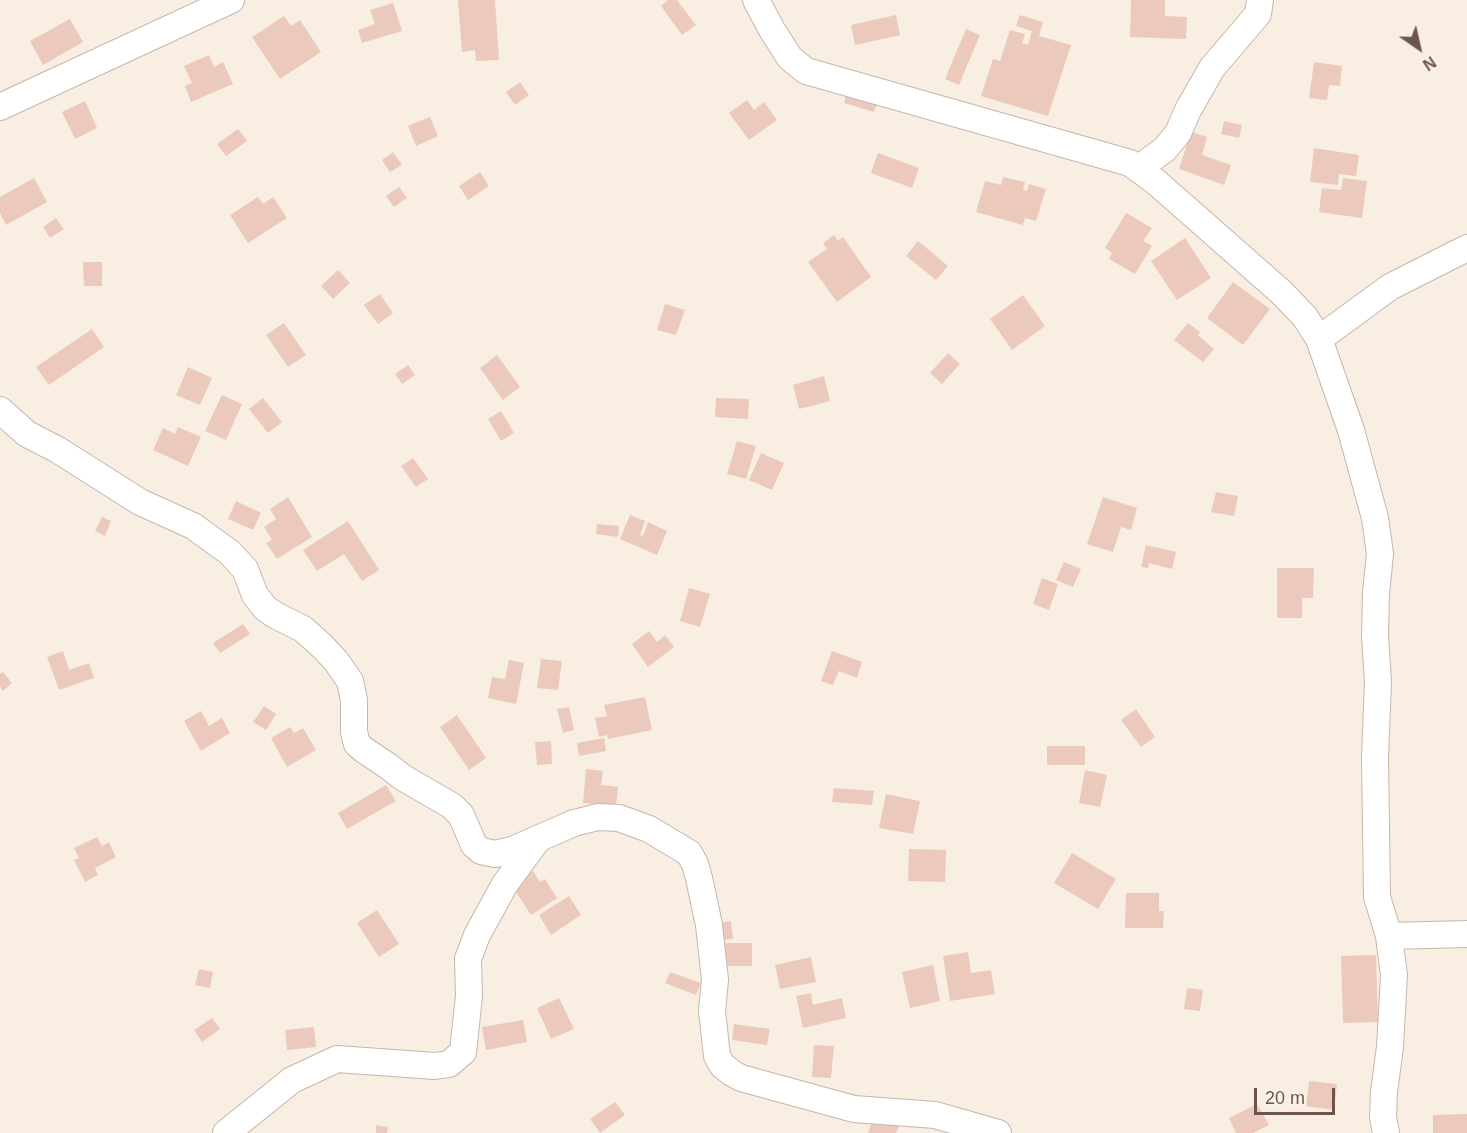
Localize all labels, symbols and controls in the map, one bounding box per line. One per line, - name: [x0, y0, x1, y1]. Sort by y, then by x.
- north arrow: [1389, 18, 1449, 78]
- text: N: [1420, 53, 1439, 74]
- scale bar: [1257, 1076, 1338, 1114]
- text: 20 m: [1265, 1088, 1305, 1108]

